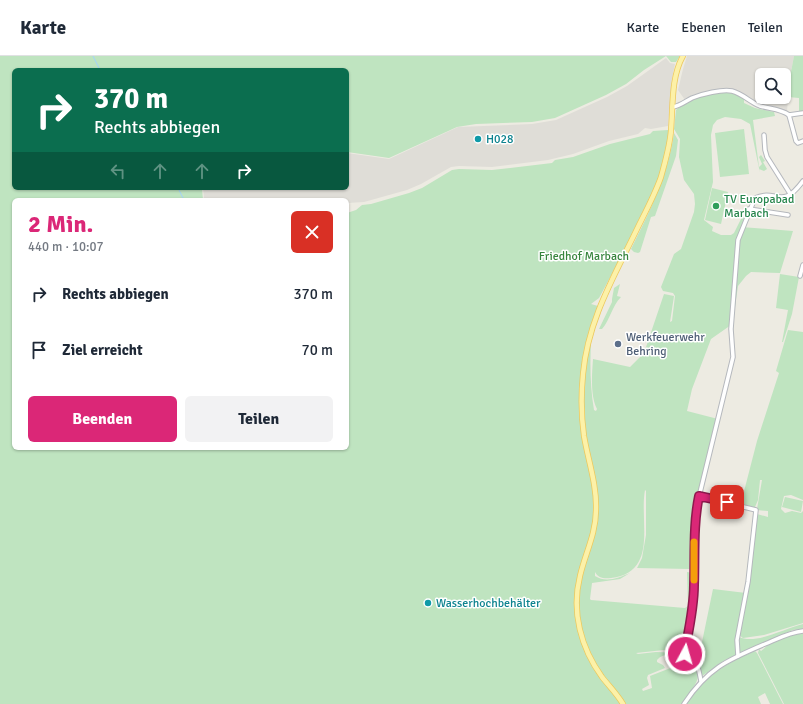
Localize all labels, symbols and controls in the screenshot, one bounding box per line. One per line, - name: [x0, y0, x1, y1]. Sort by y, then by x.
- text: Karte: [20, 16, 66, 40]
- text: Karte: [627, 19, 659, 36]
- text: Ebenen: [681, 19, 726, 36]
- text: Teilen: [748, 19, 783, 36]
- map controls: [755, 68, 791, 104]
- button: search: [755, 68, 791, 104]
- text: 370 m: [94, 82, 168, 116]
- icon: right: [28, 84, 80, 136]
- text: Rechts abbiegen: [94, 116, 220, 138]
- place label: H028: [486, 132, 514, 147]
- marker: H028: [473, 134, 483, 144]
- icon: left: [107, 160, 129, 182]
- icon: ahead: [149, 160, 171, 182]
- icon: ahead: [191, 160, 213, 182]
- icon: right: [233, 160, 255, 182]
- place label: TV Europabad Marbach: [724, 192, 794, 221]
- marker: TV Europabad Marbach: [711, 201, 721, 211]
- text: 2 Min.: [28, 209, 93, 239]
- button: close: [291, 211, 333, 253]
- text: 440 m · 10:07: [28, 239, 104, 255]
- park label: Friedhof Marbach: [539, 249, 629, 264]
- icon: right: [28, 283, 50, 305]
- text: Rechts abbiegen: [62, 285, 169, 303]
- text: 370 m: [293, 285, 333, 303]
- place label: Werkfeuerwehr Behring: [626, 330, 705, 359]
- icon: arrive: [28, 339, 50, 361]
- marker: Werkfeuerwehr Behring: [613, 339, 623, 349]
- text: Ziel erreicht: [62, 341, 143, 359]
- text: 70 m: [302, 341, 333, 359]
- button: Beenden: [28, 396, 177, 442]
- button: Teilen: [185, 396, 333, 442]
- pin: [710, 485, 744, 519]
- icon: arrive: [716, 491, 738, 513]
- place label: Wasserhochbehälter: [436, 596, 541, 611]
- marker: Wasserhochbehälter: [423, 598, 433, 608]
- position arrow: [664, 633, 706, 675]

